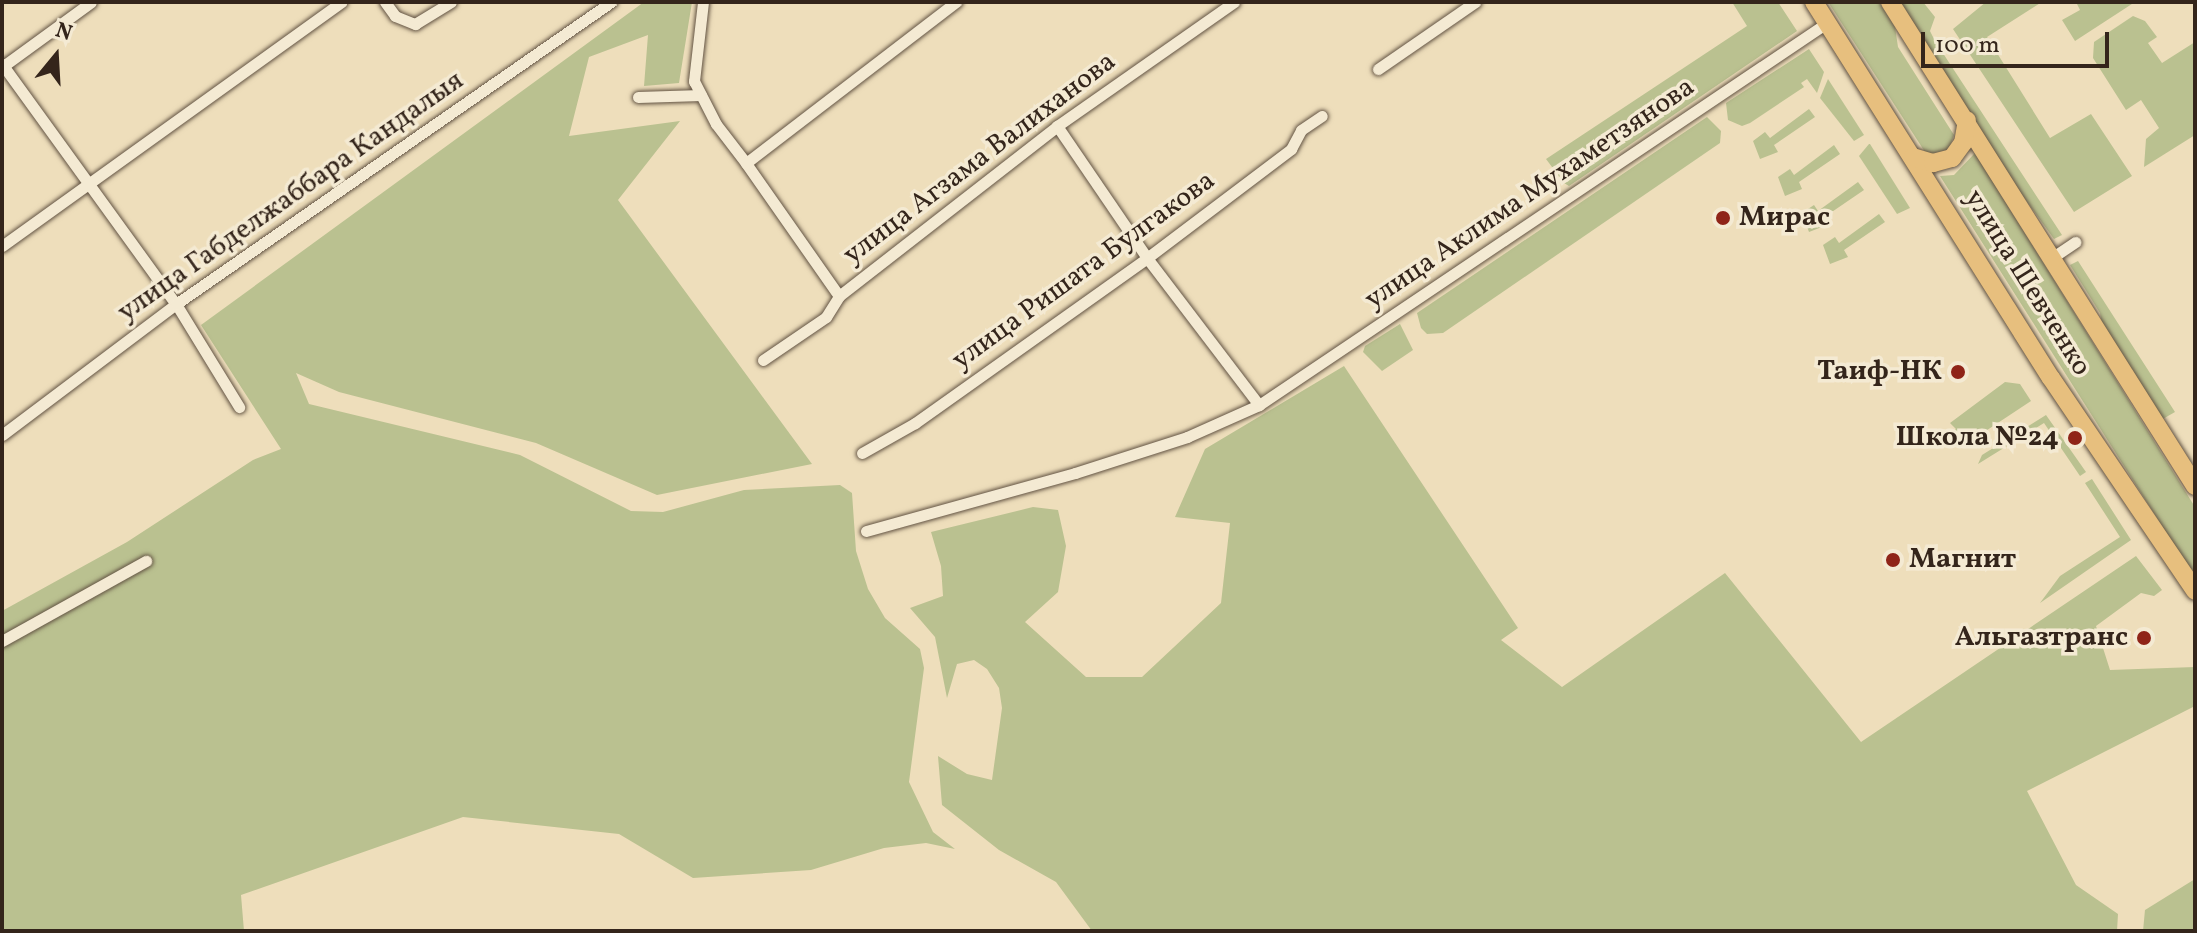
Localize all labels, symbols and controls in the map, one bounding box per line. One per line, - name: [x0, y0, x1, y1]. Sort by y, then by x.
- text: N: [51, 15, 76, 50]
- north arrow: [16, 16, 96, 96]
- scale bar: [1925, 16, 2113, 66]
- text: 100 m: [1935, 29, 2000, 63]
- street label: улица Агзама Валиханова: [837, 45, 1123, 273]
- street label: улица Габделжаббара Кандалыя: [112, 64, 470, 330]
- street label: улица Аклима Мухаметзянова: [1359, 71, 1701, 317]
- street label: улица Ришата Булгакова: [946, 164, 1222, 378]
- street label: улица Шевченко: [1956, 184, 2098, 382]
- place label: Мирас: [1739, 201, 1830, 235]
- marker: Мирас: [1714, 209, 1732, 227]
- place label: Таиф-НК: [1817, 355, 1942, 389]
- marker: Таиф-НК: [1949, 363, 1967, 381]
- place label: Школа №24: [1896, 421, 2059, 455]
- marker: Школа №24: [2066, 429, 2084, 447]
- place label: Магнит: [1909, 543, 2016, 577]
- marker: Магнит: [1884, 551, 1902, 569]
- place label: Альгазтранс: [1955, 621, 2128, 655]
- marker: Альгазтранс: [2135, 629, 2153, 647]

